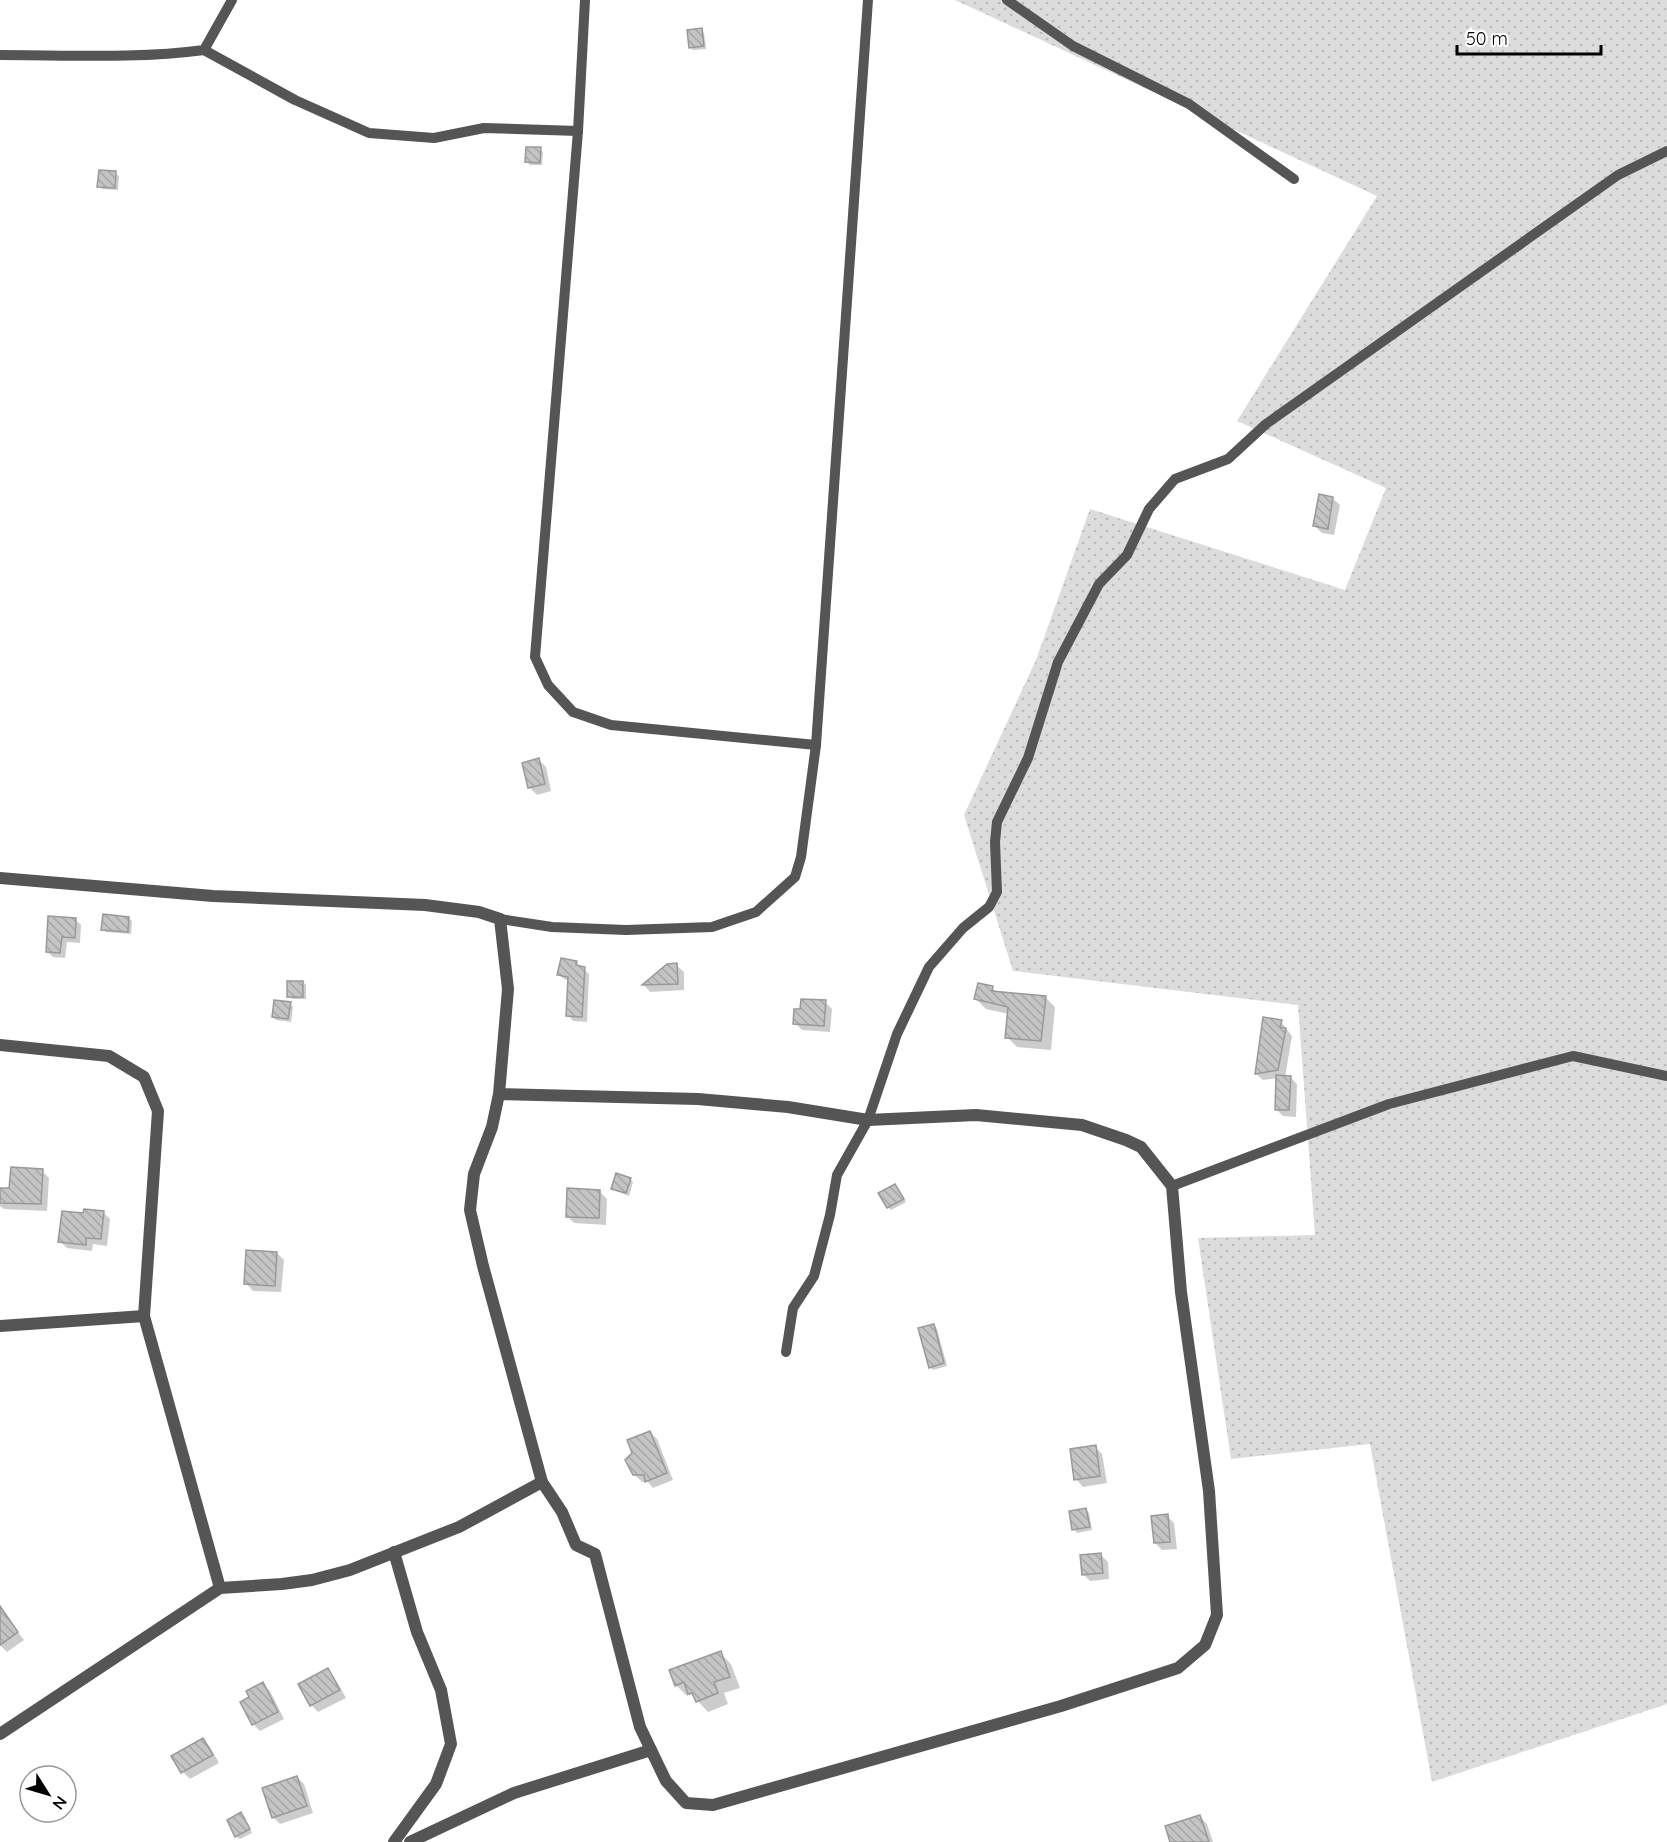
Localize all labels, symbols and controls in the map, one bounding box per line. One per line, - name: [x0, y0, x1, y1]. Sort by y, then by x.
- scale bar: [1457, 18, 1601, 56]
- text: 50 m: [1466, 27, 1508, 50]
- north arrow: [18, 1764, 78, 1824]
- text: N: [48, 1792, 72, 1814]

